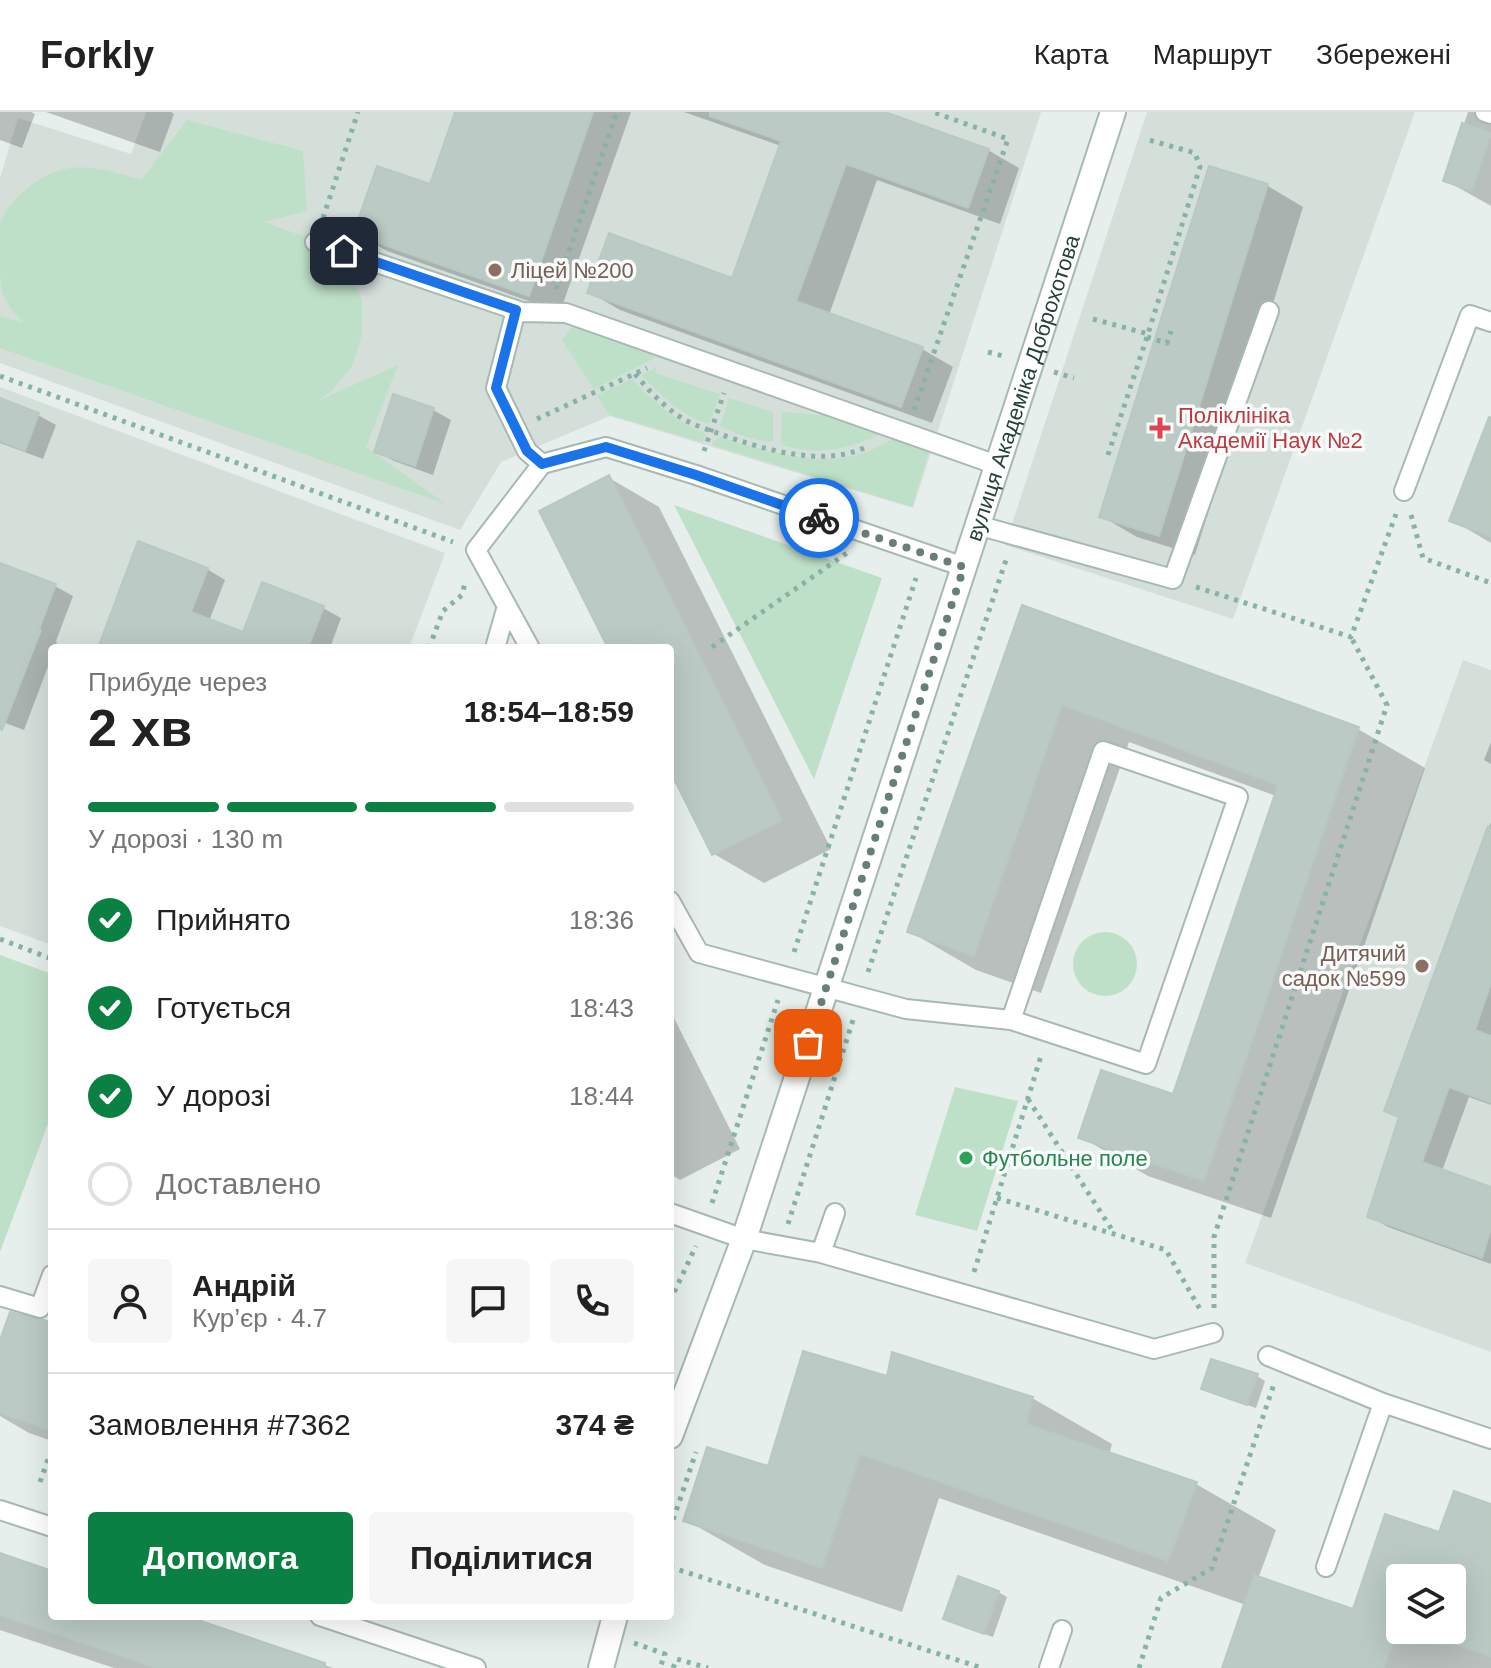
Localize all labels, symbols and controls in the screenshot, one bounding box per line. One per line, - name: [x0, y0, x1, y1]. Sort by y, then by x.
- text: Forkly: [40, 34, 154, 76]
- text: Карта: [1034, 39, 1109, 70]
- text: Маршрут: [1153, 39, 1272, 70]
- text: Збережені: [1316, 39, 1451, 70]
- pin: [310, 217, 378, 285]
- icon: home: [322, 229, 366, 273]
- street label: вулиця Академіка Доброхотова: [961, 231, 1085, 544]
- place label: Ліцей №200: [511, 258, 634, 283]
- marker: Ліцей №200: [486, 261, 504, 279]
- place label: Поліклініка Академії Наук №2: [1178, 403, 1363, 453]
- marker: Поліклініка Академії Наук №2: [1149, 417, 1171, 439]
- courier: [779, 478, 859, 558]
- icon: bike: [797, 496, 841, 540]
- text: Прибуде через: [88, 667, 267, 697]
- text: 18:54–18:59: [464, 695, 634, 728]
- text: 2 хв: [88, 699, 192, 757]
- text: У дорозі · 130 m: [88, 824, 283, 854]
- icon: check: [88, 898, 132, 942]
- text: Прийнято: [156, 903, 291, 936]
- text: 18:36: [569, 905, 634, 935]
- place label: Дитячий садок №599: [1282, 941, 1406, 991]
- marker: Дитячий садок №599: [1413, 957, 1431, 975]
- icon: check: [88, 986, 132, 1030]
- text: Готується: [156, 991, 291, 1024]
- text: 18:43: [569, 993, 634, 1023]
- pin: [774, 1009, 842, 1077]
- icon: bag: [786, 1021, 830, 1065]
- icon: check: [88, 1074, 132, 1118]
- text: У дорозі: [156, 1079, 271, 1112]
- text: 18:44: [569, 1081, 634, 1111]
- place label: Футбольне поле: [982, 1146, 1148, 1171]
- marker: Футбольне поле: [957, 1149, 975, 1167]
- text: Доставлено: [156, 1167, 321, 1200]
- button: person: [88, 1259, 172, 1343]
- button: chat: [446, 1259, 530, 1343]
- button: phone: [550, 1259, 634, 1343]
- text: Андрій: [192, 1269, 296, 1302]
- text: Кур’єр · 4.7: [192, 1303, 327, 1333]
- text: Замовлення #7362: [88, 1408, 351, 1441]
- text: 374 ₴: [556, 1408, 634, 1441]
- button: Допомога: [88, 1512, 353, 1604]
- button: Поділитися: [369, 1512, 634, 1604]
- map controls: [1386, 1564, 1466, 1644]
- button: layers: [1386, 1564, 1466, 1644]

